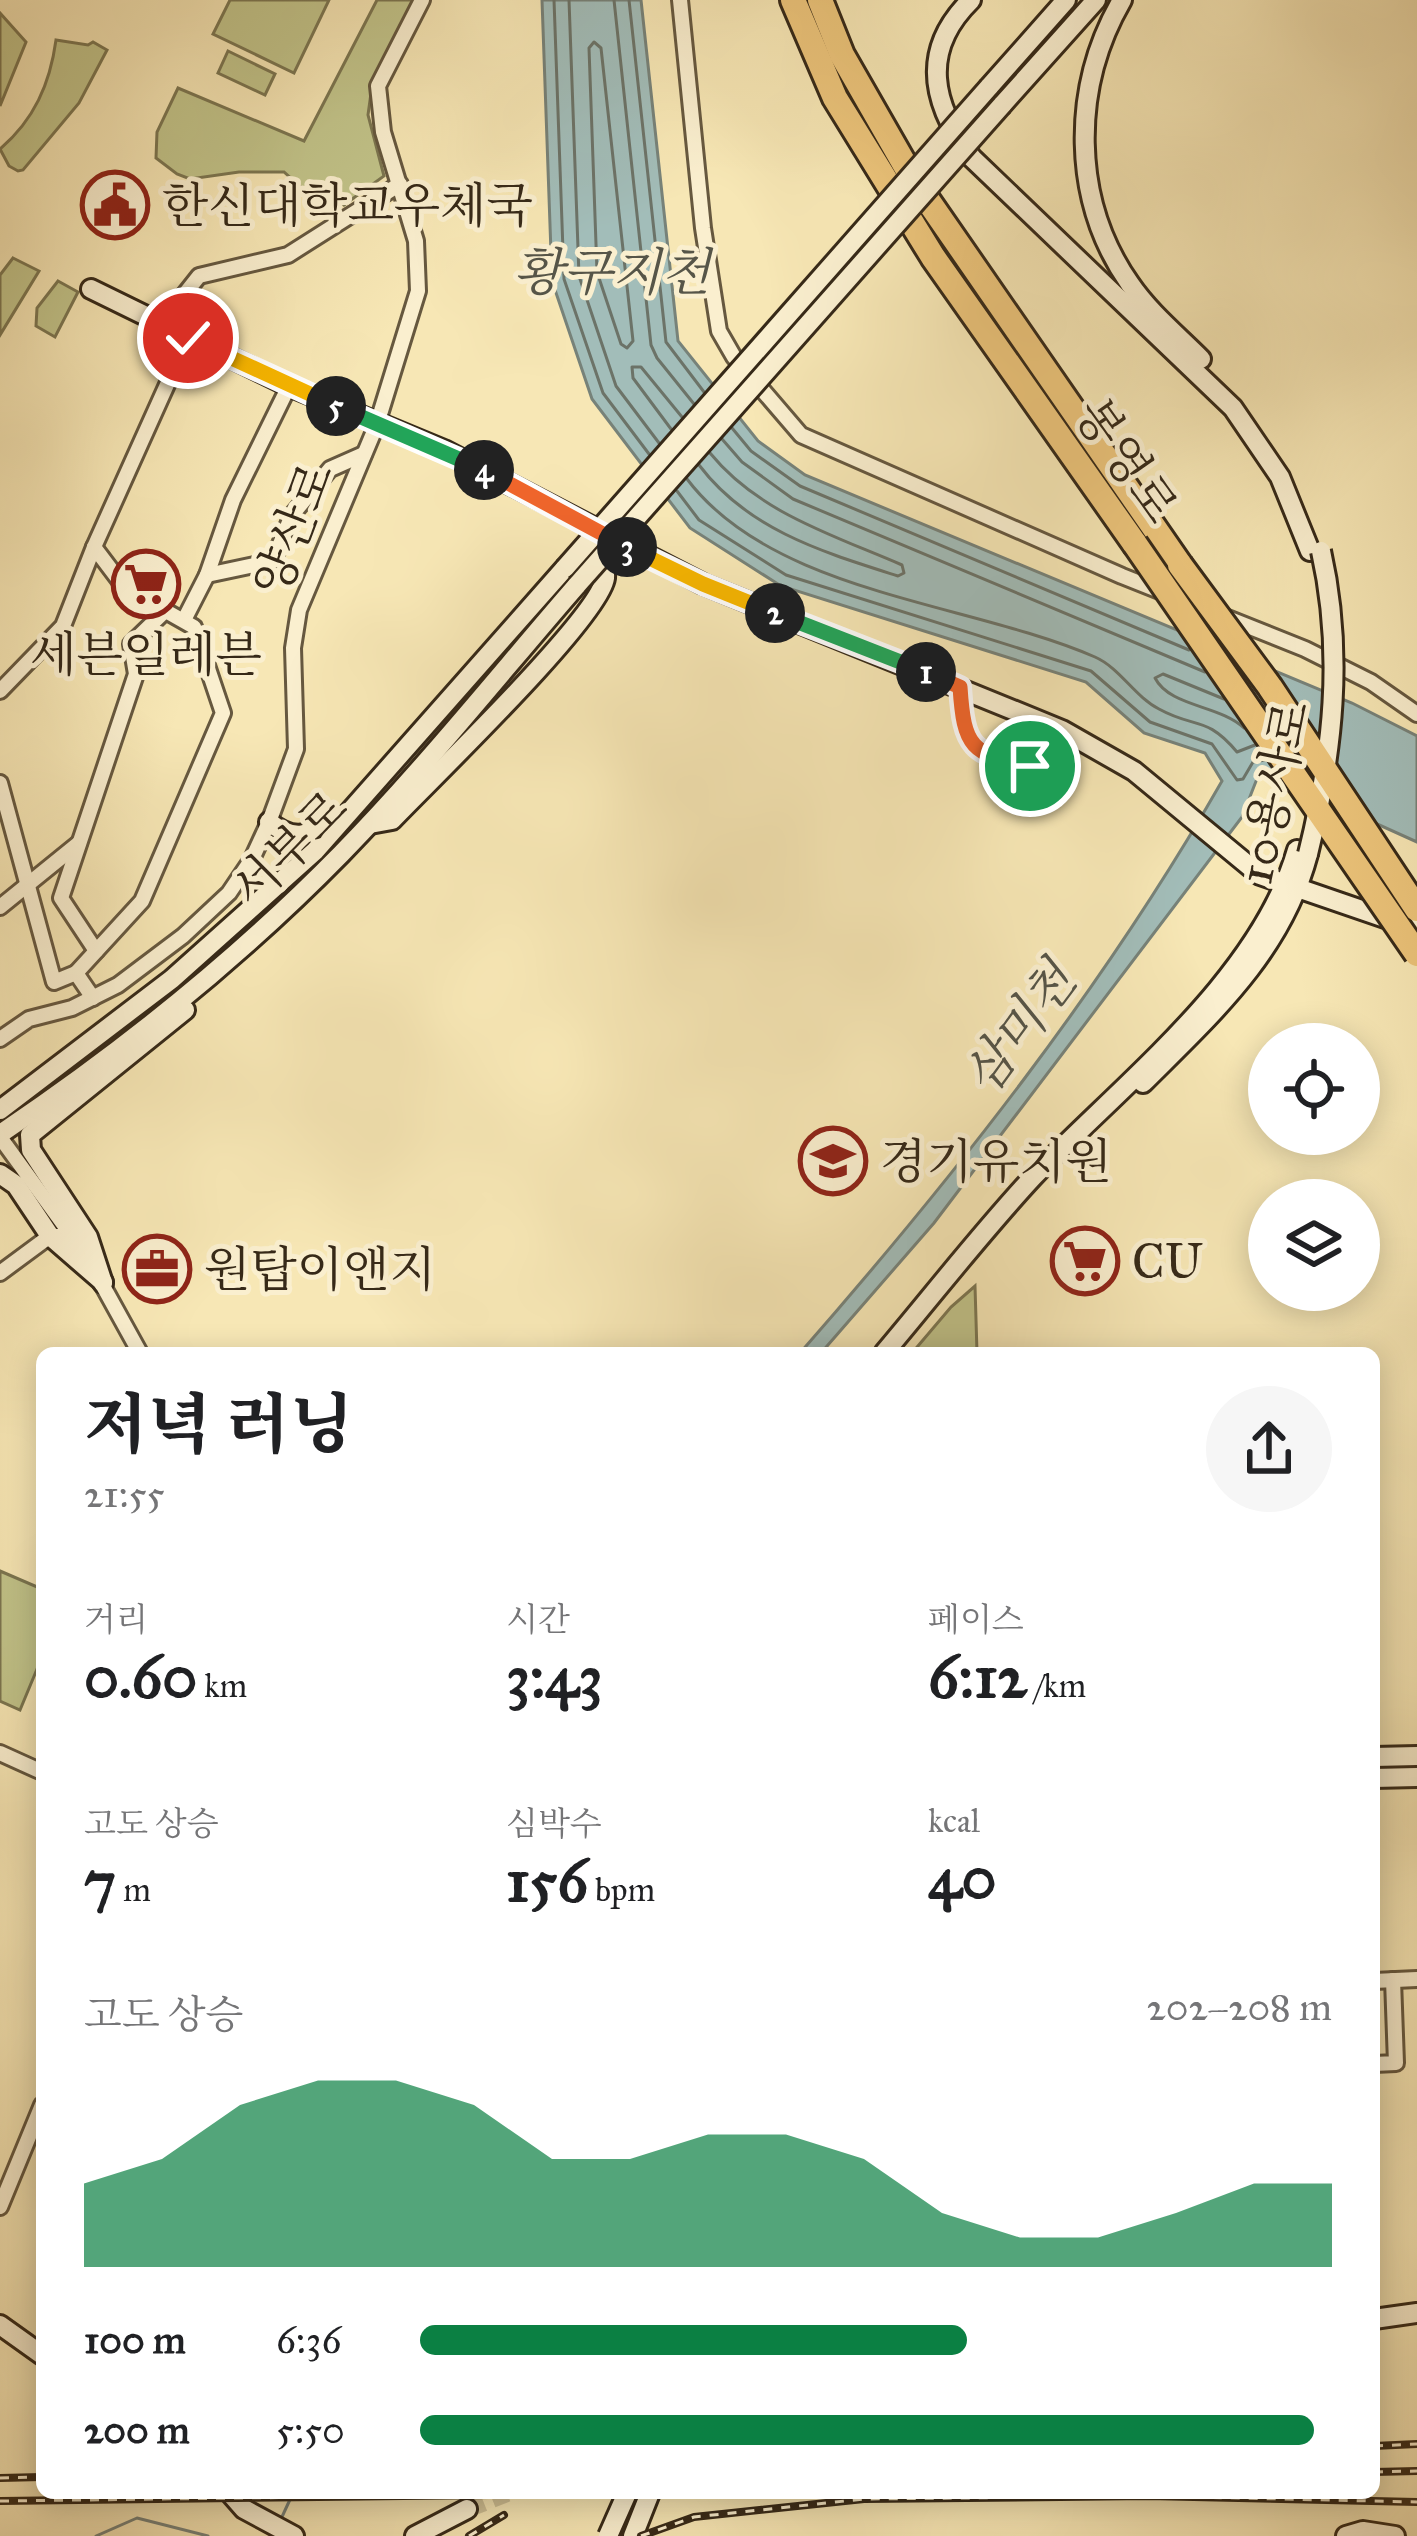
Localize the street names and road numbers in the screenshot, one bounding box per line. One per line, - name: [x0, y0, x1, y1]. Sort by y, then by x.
- street label: 봉영로: [1063, 386, 1191, 534]
- street label: 양산로: [241, 454, 346, 605]
- street label: 10용사로: [1225, 695, 1322, 889]
- street label: 서부로: [219, 778, 359, 918]

